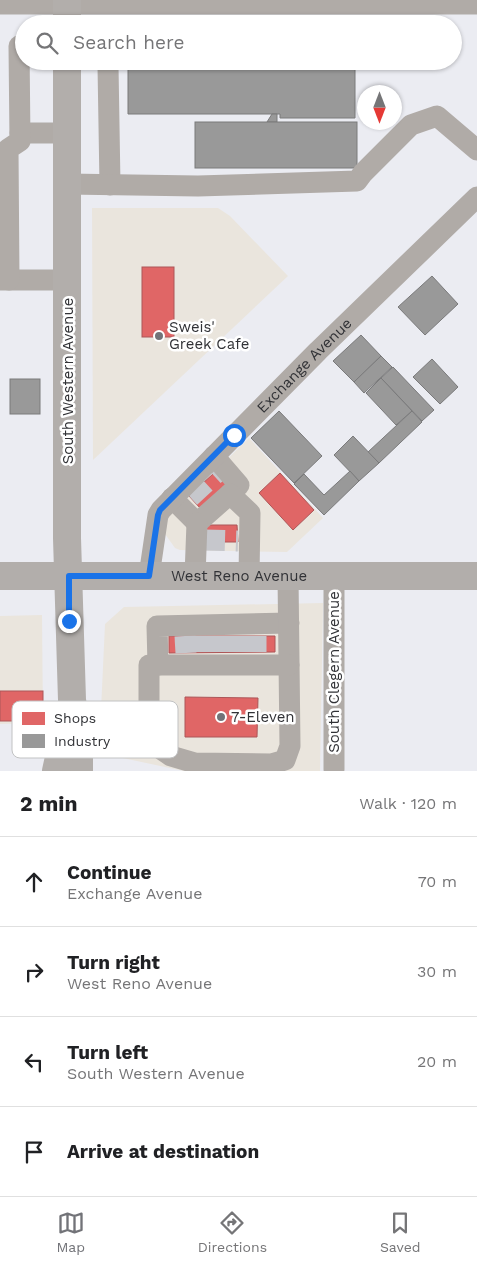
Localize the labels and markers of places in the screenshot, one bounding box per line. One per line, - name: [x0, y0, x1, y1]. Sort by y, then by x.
- place label: Sweis' Greek Cafe: [169, 318, 249, 353]
- marker: Sweis' Greek Cafe: [153, 330, 165, 342]
- place label: 7-Eleven: [231, 708, 295, 726]
- marker: 7-Eleven: [215, 711, 227, 723]

